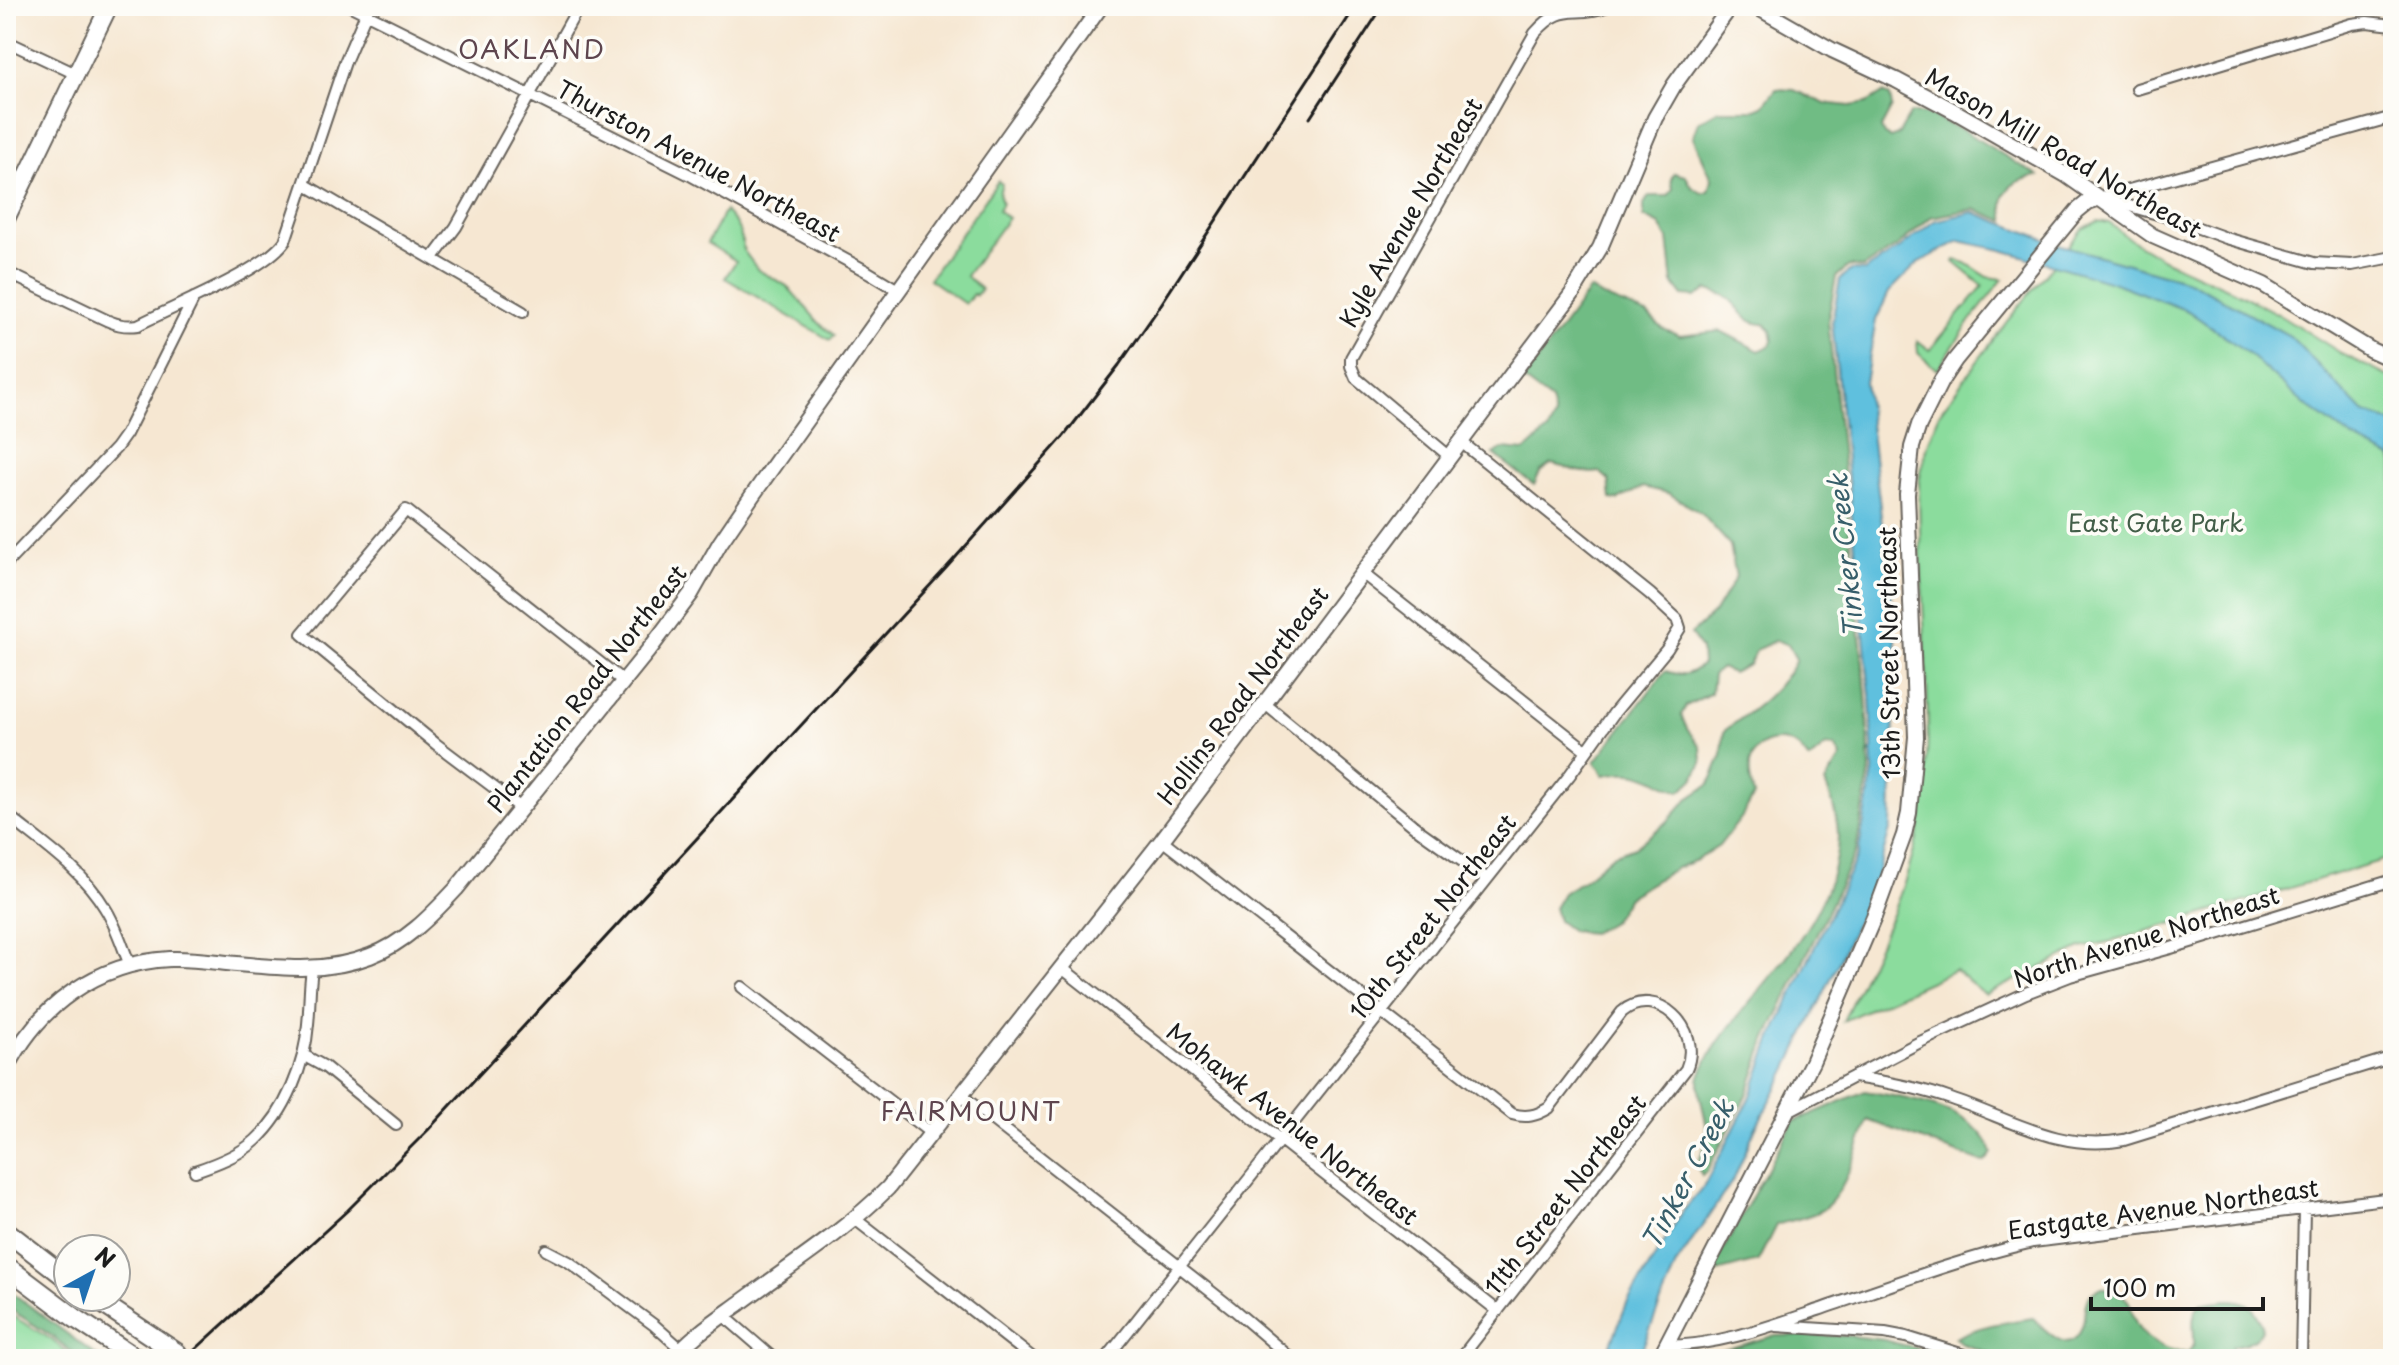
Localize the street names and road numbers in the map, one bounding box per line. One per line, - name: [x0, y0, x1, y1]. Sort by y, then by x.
- street label: Mason Mill Road Northeast: [1919, 58, 2209, 246]
- street label: Thurston Avenue Northeast: [551, 70, 847, 250]
- street label: Kyle Avenue Northeast: [1329, 90, 1491, 334]
- street label: 13th Street Northeast: [1868, 526, 1908, 780]
- street label: Plantation Road Northeast: [477, 556, 695, 820]
- street label: Hollins Road Northeast: [1148, 578, 1336, 812]
- street label: 10th Street Northeast: [1340, 806, 1524, 1026]
- street label: North Avenue Northeast: [2008, 876, 2284, 996]
- street label: Mohawk Avenue Northeast: [1159, 1013, 1427, 1233]
- street label: 11th Street Northeast: [1474, 1086, 1654, 1302]
- street label: Eastgate Avenue Northeast: [2005, 1168, 2321, 1248]

